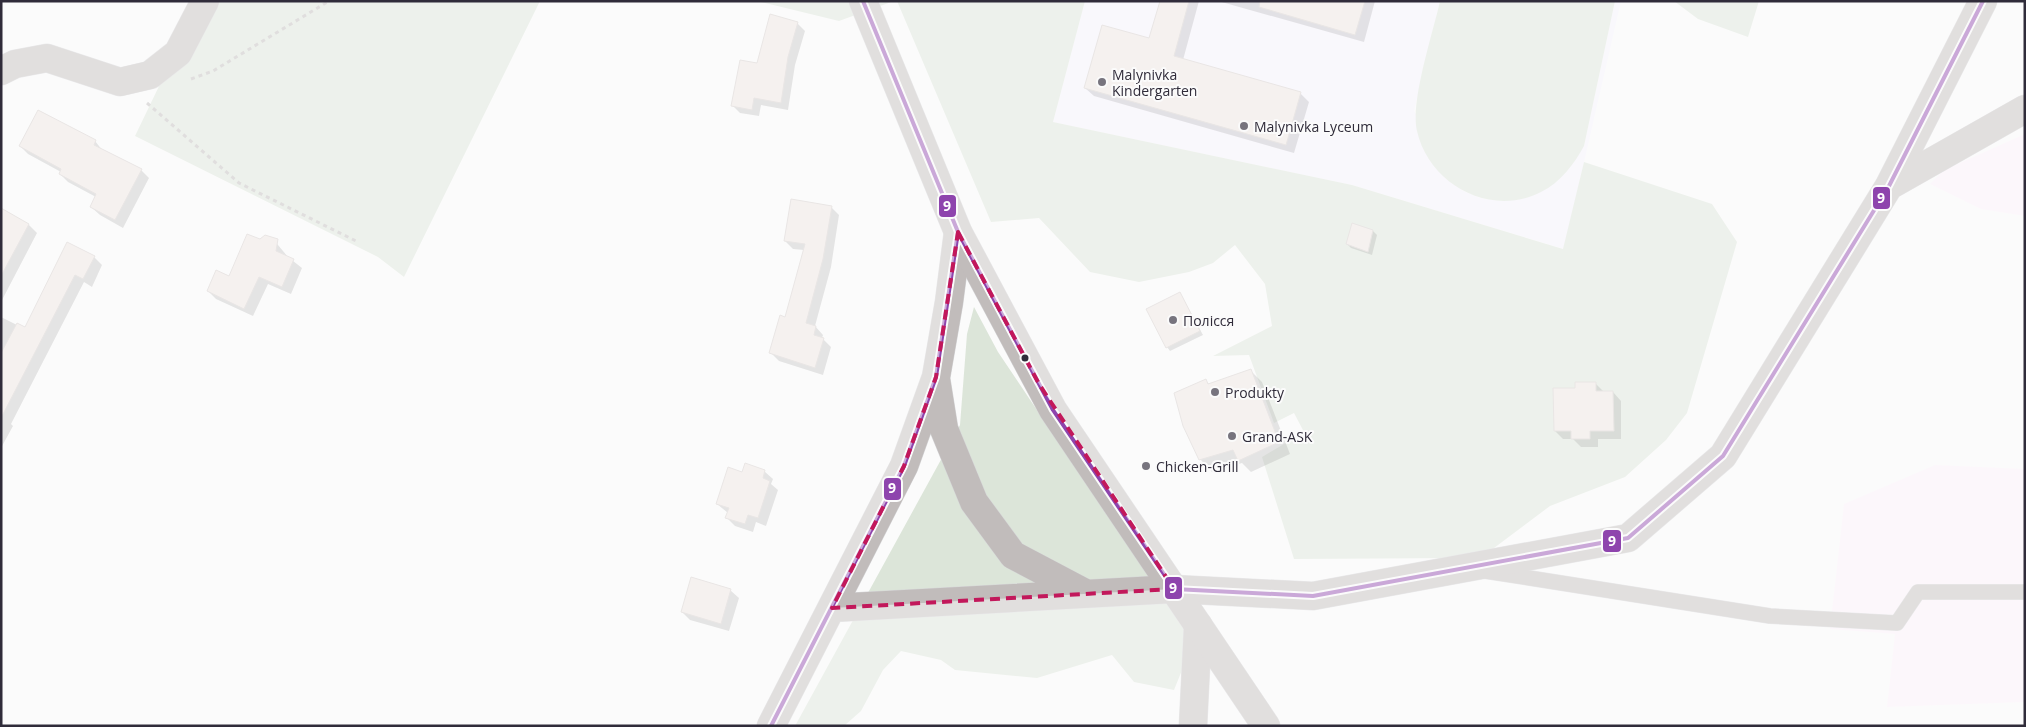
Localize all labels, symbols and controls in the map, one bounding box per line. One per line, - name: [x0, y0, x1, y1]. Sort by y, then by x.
- place label: Malynivka Kindergarten: [1112, 65, 1197, 100]
- marker: Malynivka Kindergarten: [1096, 76, 1108, 88]
- place label: Malynivka Lyceum: [1254, 117, 1373, 136]
- marker: Malynivka Lyceum: [1238, 120, 1250, 132]
- line badge: 9: [1872, 186, 1891, 210]
- text: 9: [1877, 188, 1885, 207]
- line badge: 9: [938, 194, 957, 218]
- text: 9: [943, 196, 951, 215]
- place label: Полісся: [1183, 311, 1234, 330]
- marker: Полісся: [1167, 314, 1179, 326]
- unlabelled marker: [1020, 353, 1030, 363]
- place label: Produkty: [1225, 383, 1285, 402]
- marker: Produkty: [1209, 386, 1221, 398]
- place label: Grand-ASK: [1242, 427, 1313, 446]
- marker: Grand-ASK: [1226, 430, 1238, 442]
- place label: Chicken-Grill: [1156, 457, 1238, 476]
- marker: Chicken-Grill: [1140, 460, 1152, 472]
- line badge: 9: [883, 477, 902, 501]
- text: 9: [888, 478, 896, 497]
- line badge: 9: [1602, 529, 1622, 553]
- text: 9: [1608, 531, 1616, 550]
- line badge: 9: [1164, 576, 1183, 600]
- text: 9: [1169, 578, 1177, 597]

